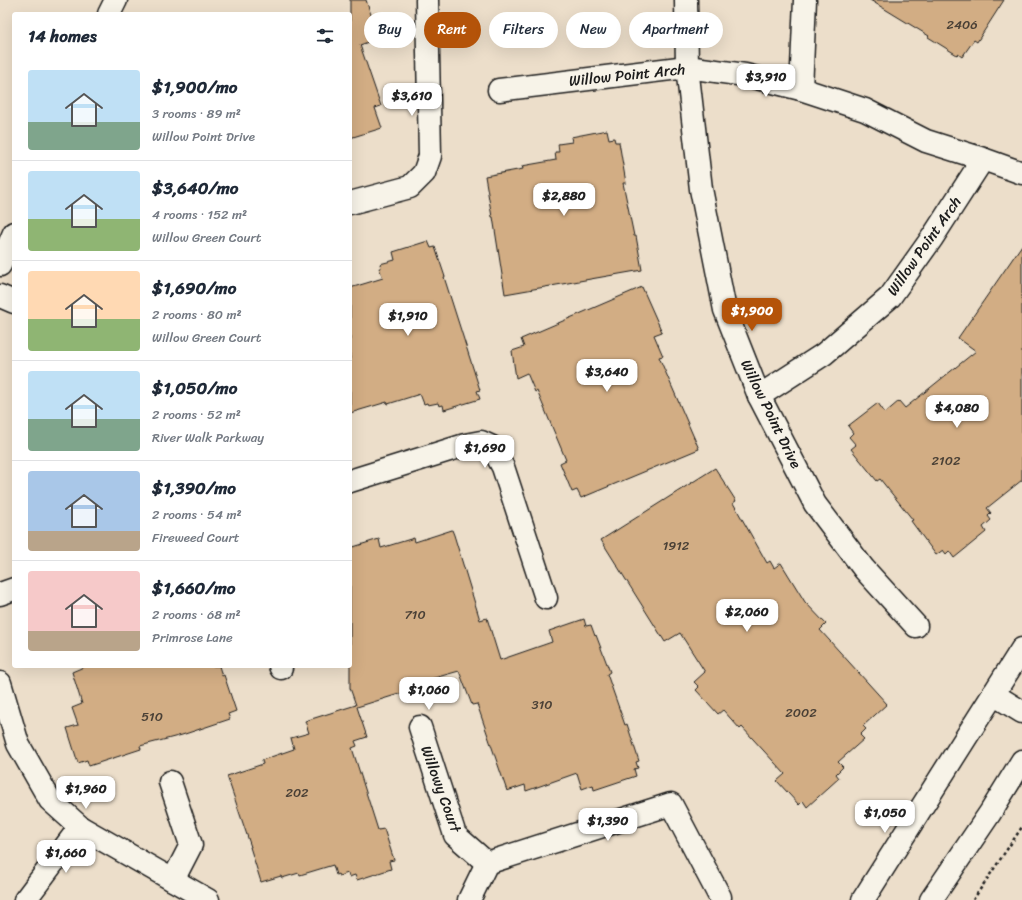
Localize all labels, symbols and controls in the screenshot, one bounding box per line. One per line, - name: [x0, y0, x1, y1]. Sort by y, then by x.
- chip: Buy: [364, 12, 416, 48]
- chip: Rent: [424, 12, 481, 48]
- chip: Filters: [489, 12, 558, 48]
- chip: New: [566, 12, 621, 48]
- chip: Apartment: [629, 12, 723, 48]
- house number: 2406: [946, 13, 978, 36]
- text: 14 homes: [28, 21, 97, 51]
- icon: filters: [314, 25, 336, 47]
- street label: Willow Point Arch: [568, 56, 687, 94]
- pin: $3,910: [733, 64, 799, 98]
- text: $3,910: [745, 65, 787, 88]
- text: $1,900/mo: [152, 72, 237, 102]
- pin: $3,610: [379, 83, 445, 117]
- text: $3,610: [392, 84, 432, 107]
- icon: home: [60, 86, 108, 134]
- text: 3 rooms · 89 m²: [152, 102, 241, 125]
- text: Willow Point Drive: [152, 125, 255, 148]
- text: $3,640/mo: [152, 173, 239, 203]
- pin: $2,880: [531, 183, 597, 217]
- text: $2,880: [542, 184, 586, 207]
- icon: home: [60, 187, 108, 235]
- street label: Willow Point Arch: [880, 191, 968, 301]
- text: 4 rooms · 152 m²: [152, 203, 247, 226]
- text: Willow Green Court: [152, 226, 261, 249]
- text: $1,690/mo: [152, 273, 236, 303]
- icon: home: [60, 287, 108, 335]
- pin: $1,900: [719, 298, 785, 332]
- text: $1,900: [731, 299, 773, 322]
- text: 2 rooms · 80 m²: [152, 303, 242, 326]
- pin: $1,910: [375, 303, 441, 337]
- text: $1,910: [388, 304, 428, 327]
- text: Willow Green Court: [152, 326, 261, 349]
- street label: Willow Point Drive: [733, 355, 809, 473]
- pin: $3,640: [574, 359, 640, 393]
- text: $3,640: [585, 360, 629, 383]
- text: $1,050/mo: [152, 373, 237, 403]
- icon: home: [60, 387, 108, 435]
- pin: $4,080: [924, 395, 990, 429]
- text: $4,080: [935, 396, 979, 419]
- text: 2 rooms · 52 m²: [152, 403, 241, 426]
- text: River Walk Parkway: [152, 426, 264, 449]
- pin: $1,690: [452, 435, 518, 469]
- text: $1,690: [464, 436, 506, 459]
- house number: 2102: [932, 449, 961, 472]
- text: $1,390/mo: [152, 473, 236, 503]
- icon: home: [60, 487, 108, 535]
- text: 2 rooms · 54 m²: [152, 503, 242, 526]
- text: Fireweed Court: [152, 526, 240, 549]
- house number: 1912: [663, 534, 690, 557]
- text: $1,660/mo: [152, 573, 236, 603]
- icon: home: [60, 587, 108, 635]
- pin: $2,060: [714, 599, 780, 633]
- text: $2,060: [725, 600, 769, 623]
- text: 2 rooms · 68 m²: [152, 603, 241, 626]
- house number: 710: [404, 603, 426, 626]
- text: Primrose Lane: [152, 626, 233, 649]
- pin: $1,060: [396, 677, 462, 711]
- text: $1,060: [408, 678, 450, 701]
- house number: 310: [532, 693, 552, 716]
- house number: 2002: [785, 701, 817, 724]
- house number: 510: [141, 705, 163, 728]
- street label: Willowy Court: [413, 742, 469, 837]
- pin: $1,960: [53, 776, 119, 810]
- text: $1,960: [65, 777, 107, 800]
- house number: 202: [285, 781, 309, 804]
- pin: $1,050: [852, 800, 918, 834]
- text: $1,050: [864, 801, 906, 824]
- pin: $1,390: [575, 808, 641, 842]
- text: $1,390: [587, 809, 629, 832]
- pin: $1,660: [33, 840, 99, 874]
- text: $1,660: [46, 841, 86, 864]

